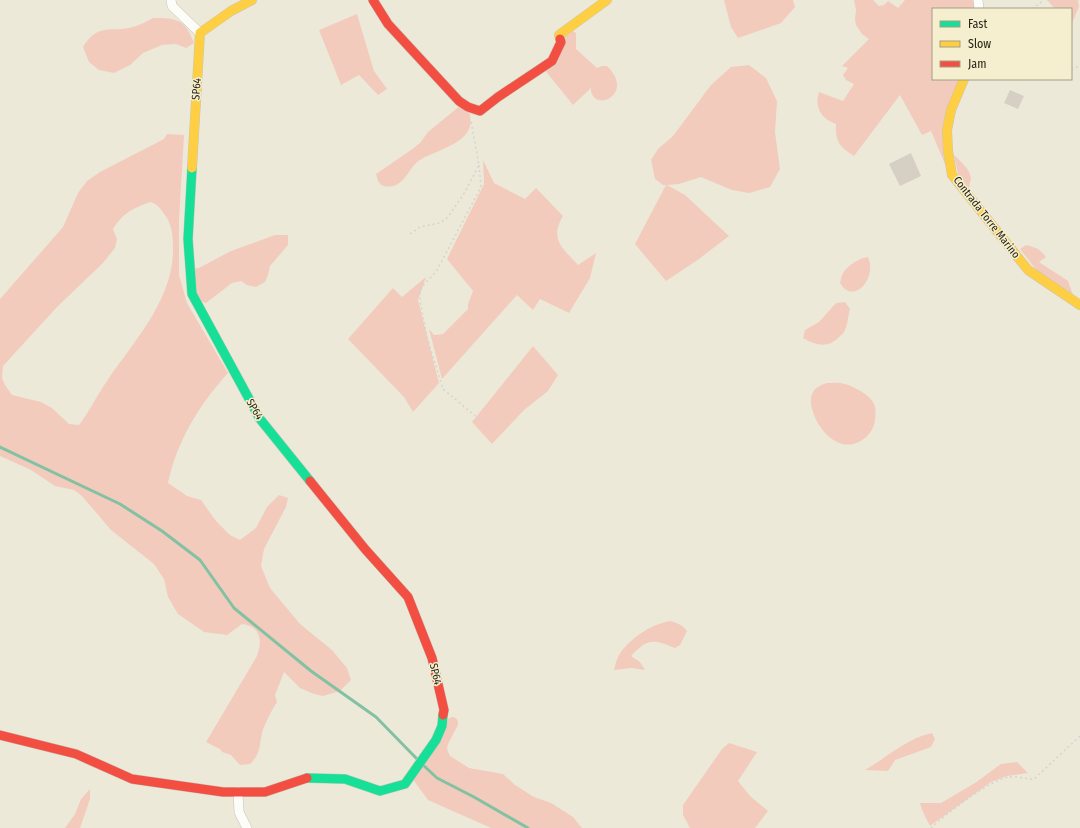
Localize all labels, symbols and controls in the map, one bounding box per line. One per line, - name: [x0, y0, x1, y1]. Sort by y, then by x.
- legend: [932, 8, 1072, 80]
- text: Fast: [968, 17, 987, 31]
- text: Slow: [968, 37, 991, 51]
- text: Jam: [968, 57, 986, 71]
- street label: SP64: [189, 77, 204, 100]
- street label: Contrada Torre Marino: [951, 174, 1023, 261]
- street label: SP64: [243, 397, 266, 423]
- street label: SP64: [427, 662, 444, 687]

